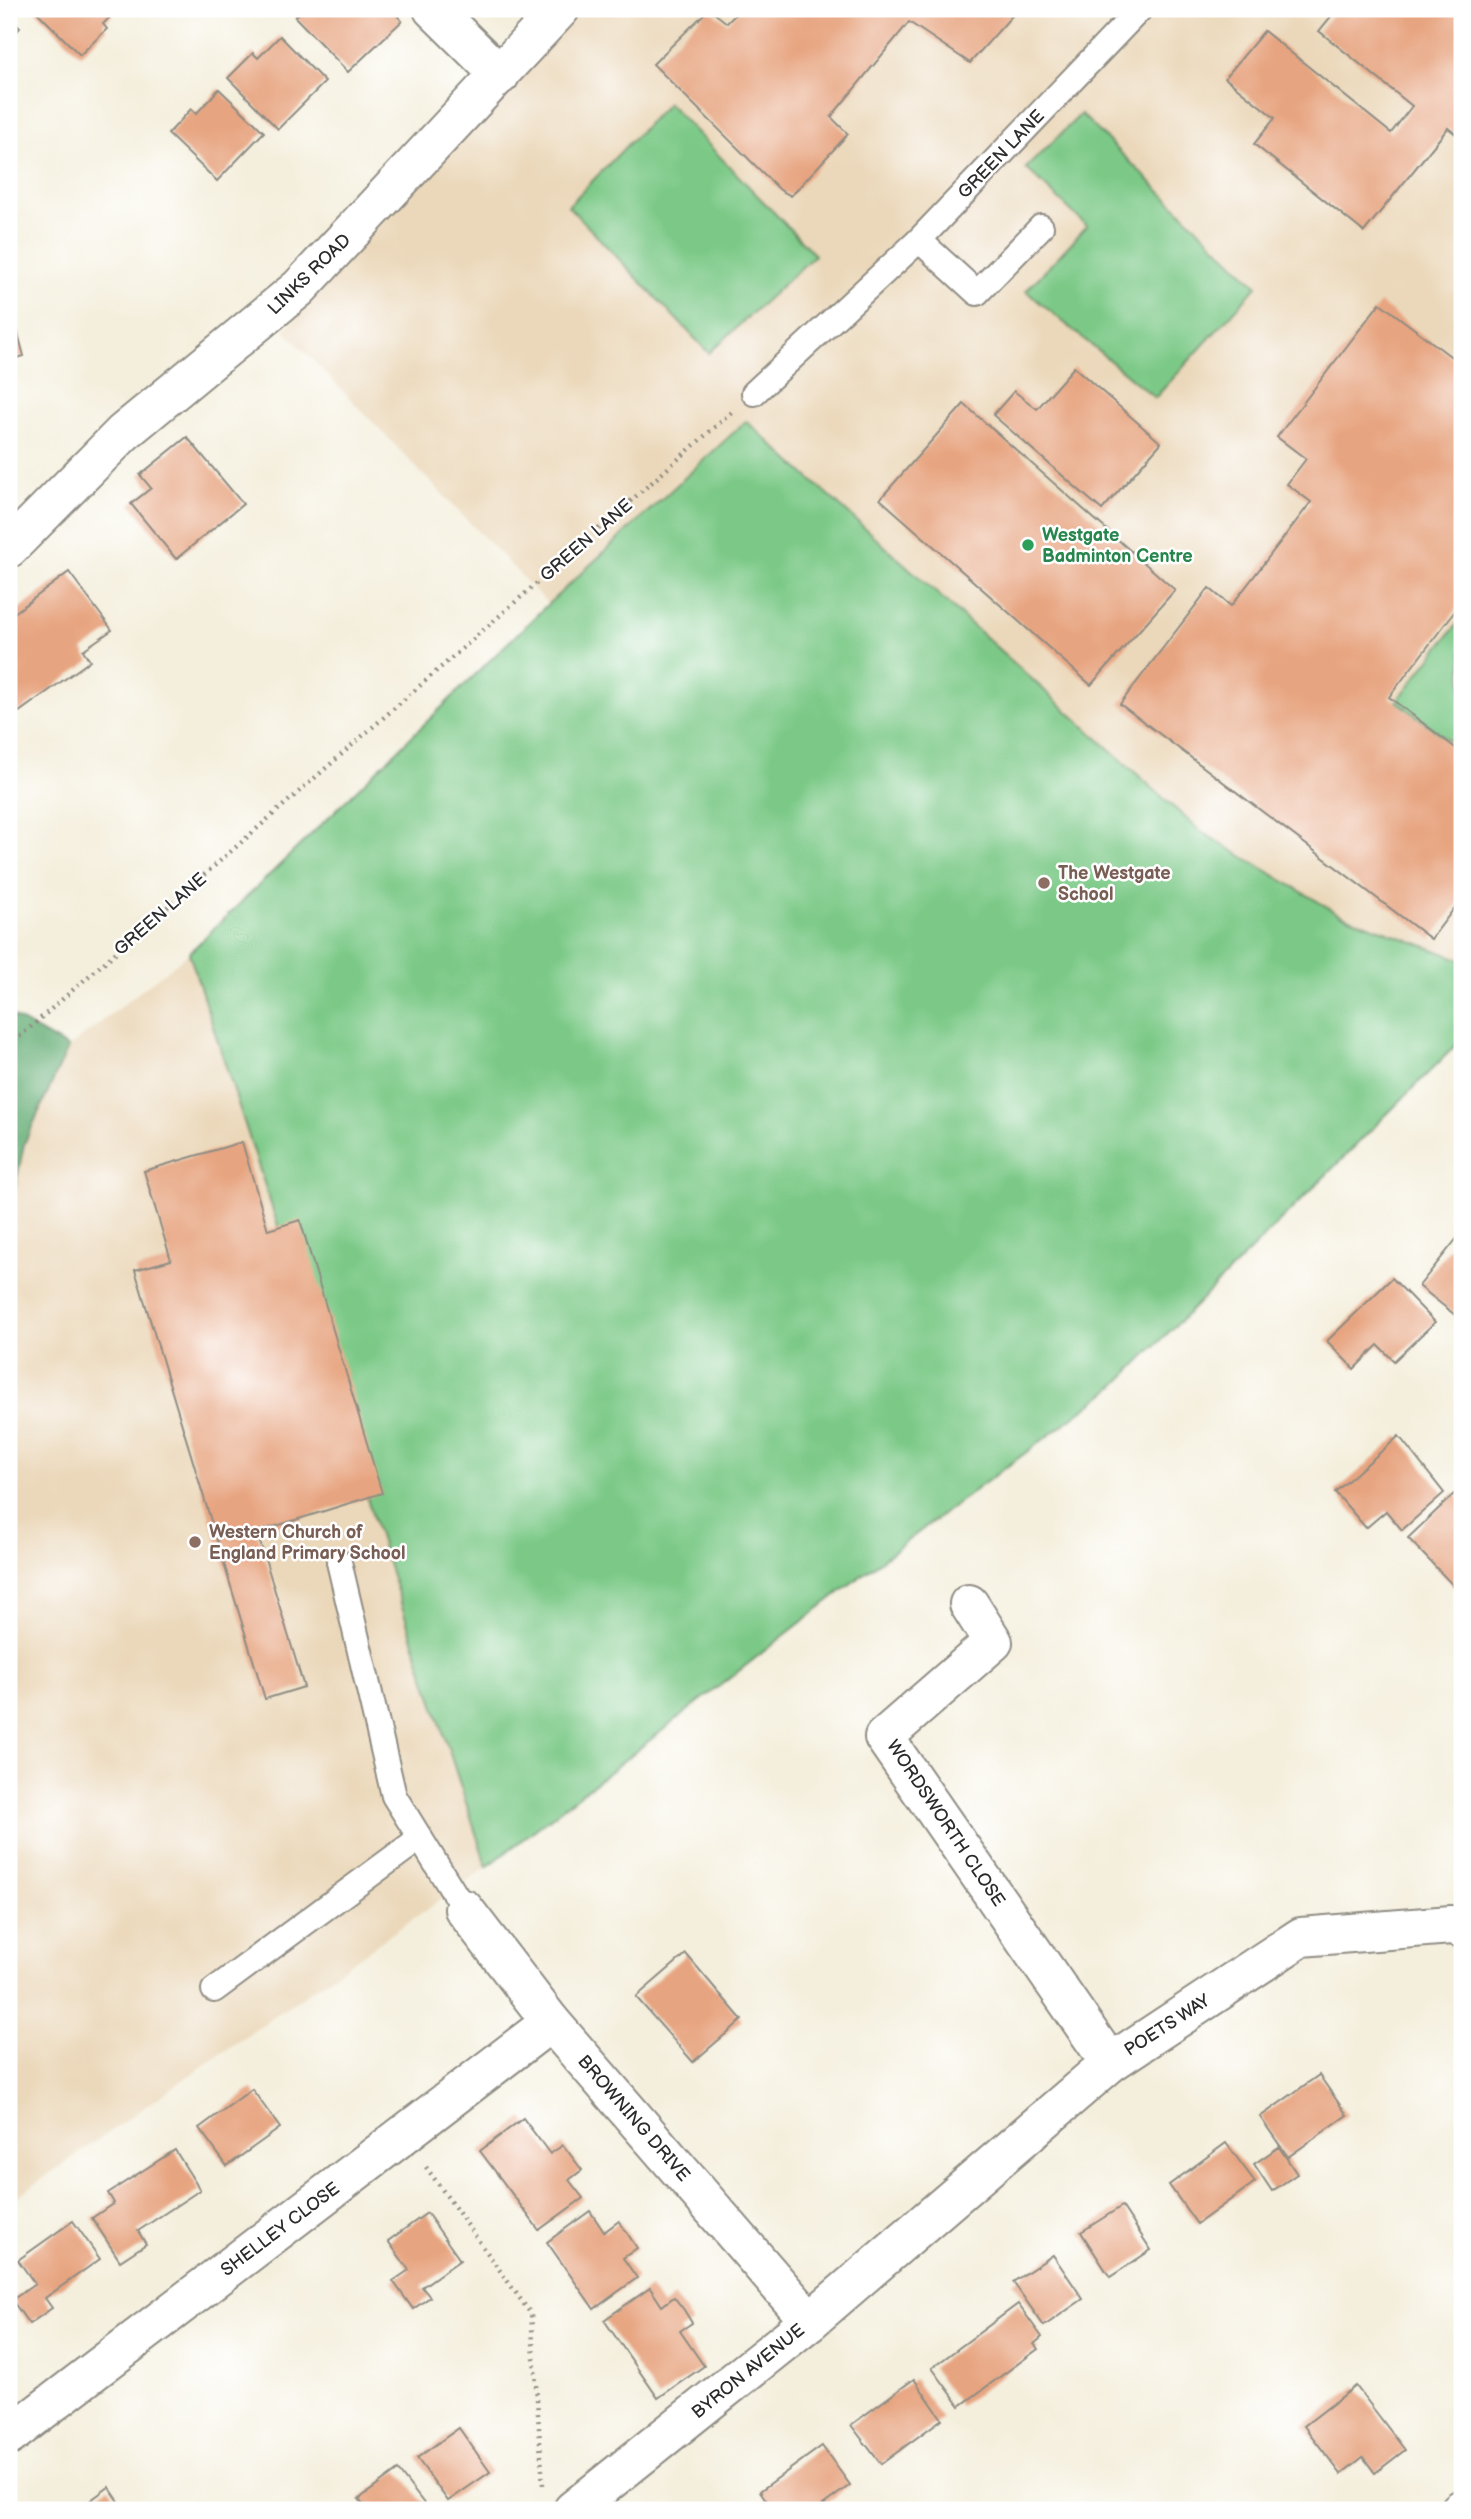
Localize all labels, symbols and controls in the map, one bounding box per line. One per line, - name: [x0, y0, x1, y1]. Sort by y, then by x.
- street label: GREEN LANE: [954, 106, 1049, 203]
- street label: LINKS ROAD: [264, 230, 355, 319]
- street label: GREEN LANE: [536, 495, 637, 586]
- place label: Westgate Badminton Centre: [1042, 525, 1193, 567]
- marker: Westgate Badminton Centre: [1020, 537, 1036, 553]
- place label: The Westgate School: [1058, 863, 1171, 905]
- street label: GREEN LANE: [110, 869, 211, 960]
- marker: The Westgate School: [1036, 875, 1052, 891]
- place label: Western Church of England Primary School: [209, 1522, 406, 1564]
- marker: Western Church of England Primary School: [187, 1534, 203, 1550]
- street label: WORDSWORTH CLOSE: [882, 1736, 1009, 1911]
- street label: POETS WAY: [1121, 1990, 1214, 2061]
- street label: BROWNING DRIVE: [573, 2051, 694, 2186]
- street label: SHELLEY CLOSE: [217, 2178, 344, 2281]
- street label: BYRON AVENUE: [688, 2319, 809, 2423]

